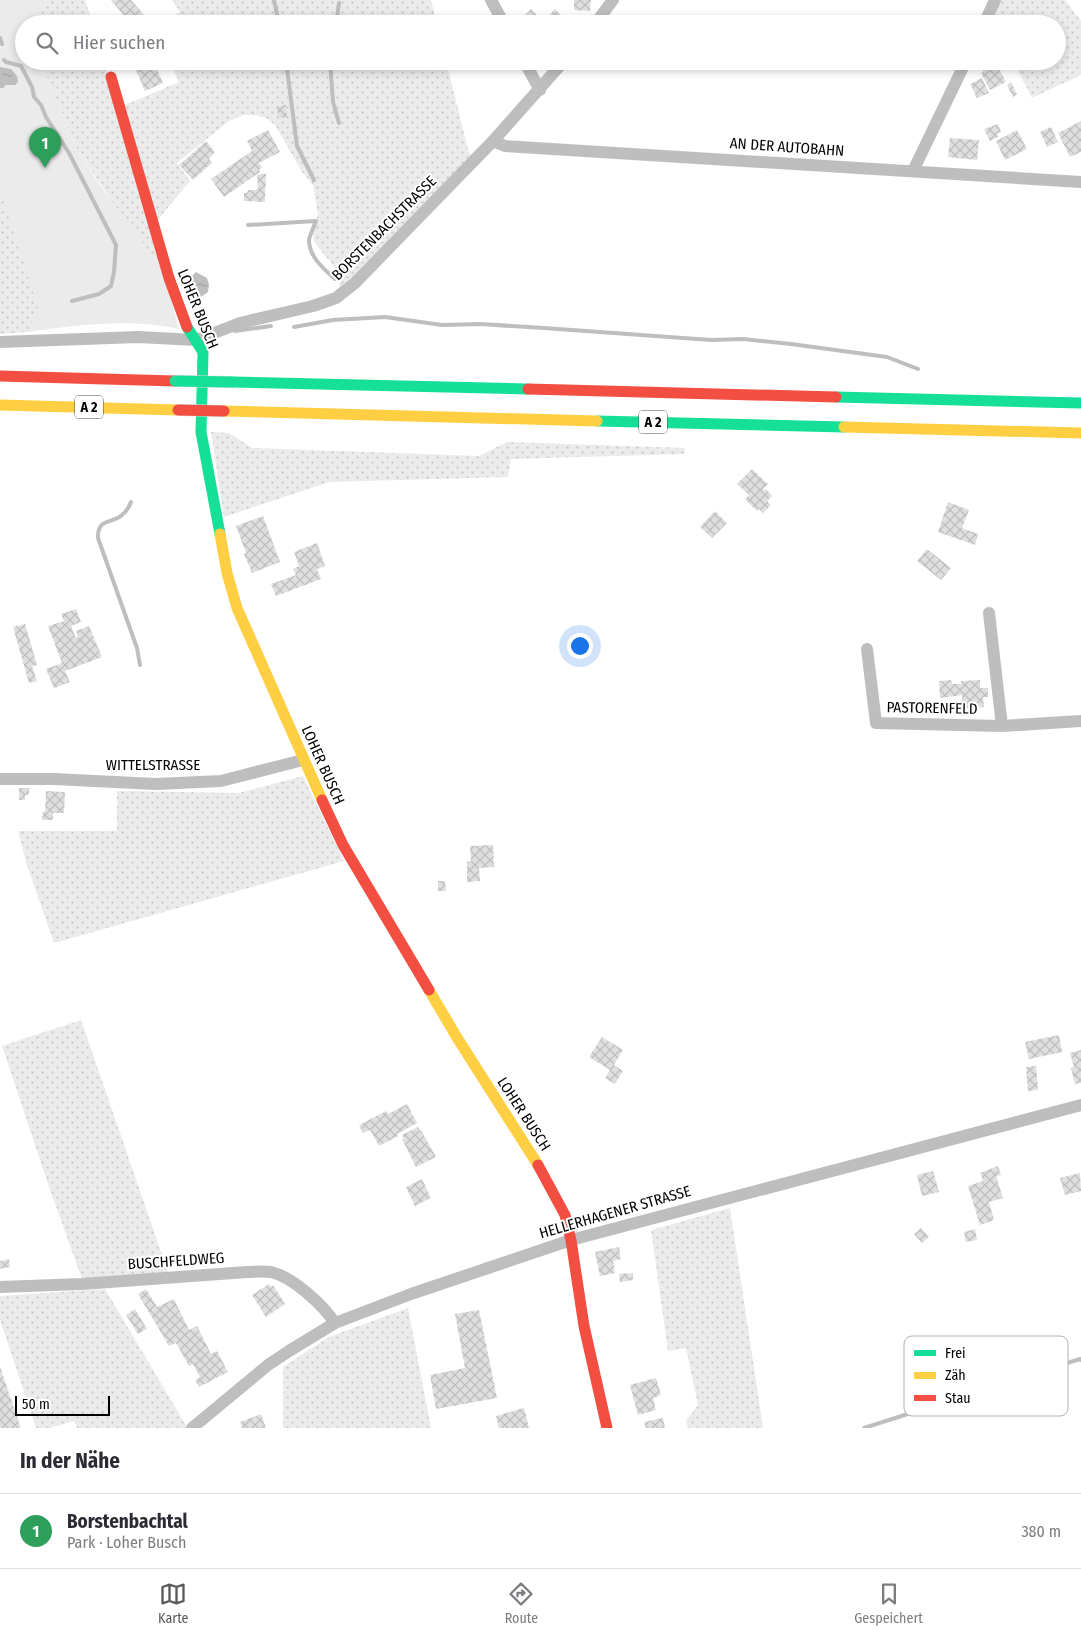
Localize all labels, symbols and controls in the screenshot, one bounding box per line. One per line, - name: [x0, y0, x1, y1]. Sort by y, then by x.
- search box: [15, 15, 1066, 70]
- icon: search: [33, 29, 61, 57]
- text: Hier suchen: [73, 31, 165, 54]
- pin: 1: [29, 127, 61, 168]
- street label: AN DER AUTOBAHN: [729, 134, 845, 160]
- street label: BORSTENBACHSTRASSE: [328, 172, 440, 284]
- street label: LOHER BUSCH: [174, 267, 222, 351]
- road number: A 2: [75, 396, 103, 418]
- road number: A 2: [639, 411, 667, 434]
- your location: [567, 633, 593, 659]
- street label: PASTORENFELD: [886, 698, 978, 718]
- street label: LOHER BUSCH: [298, 723, 348, 807]
- street label: WITTELSTRASSE: [106, 756, 200, 774]
- street label: LOHER BUSCH: [493, 1074, 555, 1154]
- street label: HELLERHAGENER STRASSE: [537, 1182, 693, 1242]
- street label: BUSCHFELDWEG: [127, 1249, 225, 1273]
- legend: [904, 1336, 1068, 1416]
- text: Frei: [945, 1345, 966, 1362]
- text: Zäh: [945, 1367, 966, 1384]
- text: Stau: [945, 1390, 971, 1407]
- scale bar: [15, 1393, 110, 1416]
- text: 50 m: [22, 1396, 50, 1413]
- text: In der Nähe: [20, 1448, 120, 1474]
- text: Borstenbachtal: [67, 1510, 188, 1533]
- text: 1: [33, 1522, 39, 1541]
- text: 380 m: [1021, 1522, 1061, 1541]
- text: Park · Loher Busch: [67, 1533, 186, 1552]
- tab: Karte: [158, 1580, 188, 1627]
- tab: Route: [505, 1580, 538, 1627]
- tab: Gespeichert: [854, 1580, 923, 1627]

